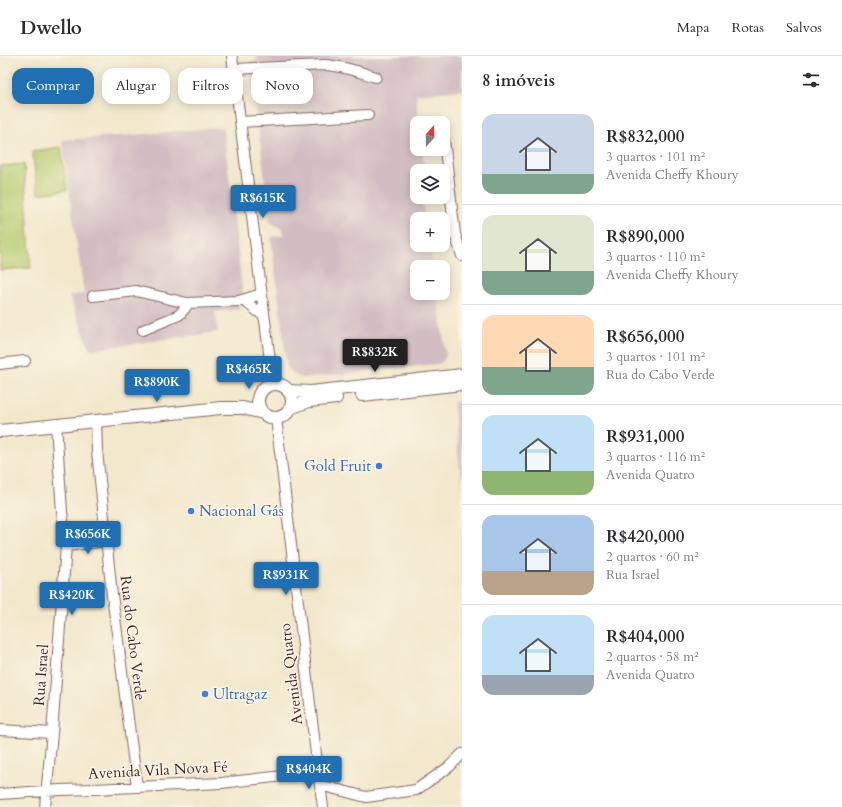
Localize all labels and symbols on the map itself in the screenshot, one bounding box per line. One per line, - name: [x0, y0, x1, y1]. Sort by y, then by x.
- north arrow: [410, 116, 450, 156]
- pin: R$615K: [230, 185, 296, 219]
- pin: R$832K: [342, 339, 408, 373]
- pin: R$465K: [216, 356, 282, 390]
- pin: R$890K: [124, 369, 190, 403]
- place label: Gold Fruit: [304, 456, 371, 476]
- marker: Gold Fruit: [374, 461, 384, 471]
- place label: Nacional Gás: [199, 501, 284, 521]
- marker: Nacional Gás: [186, 506, 196, 516]
- pin: R$656K: [55, 521, 121, 555]
- pin: R$931K: [253, 562, 319, 596]
- street label: Rua do Cabo Verde: [115, 574, 151, 702]
- pin: R$420K: [39, 582, 105, 616]
- street label: Avenida Quatro: [275, 622, 307, 726]
- street label: Rua Israel: [29, 643, 53, 707]
- place label: Ultragaz: [213, 684, 268, 704]
- marker: Ultragaz: [200, 689, 210, 699]
- street label: Avenida Vila Nova Fé: [87, 756, 229, 784]
- pin: R$404K: [276, 756, 342, 790]

